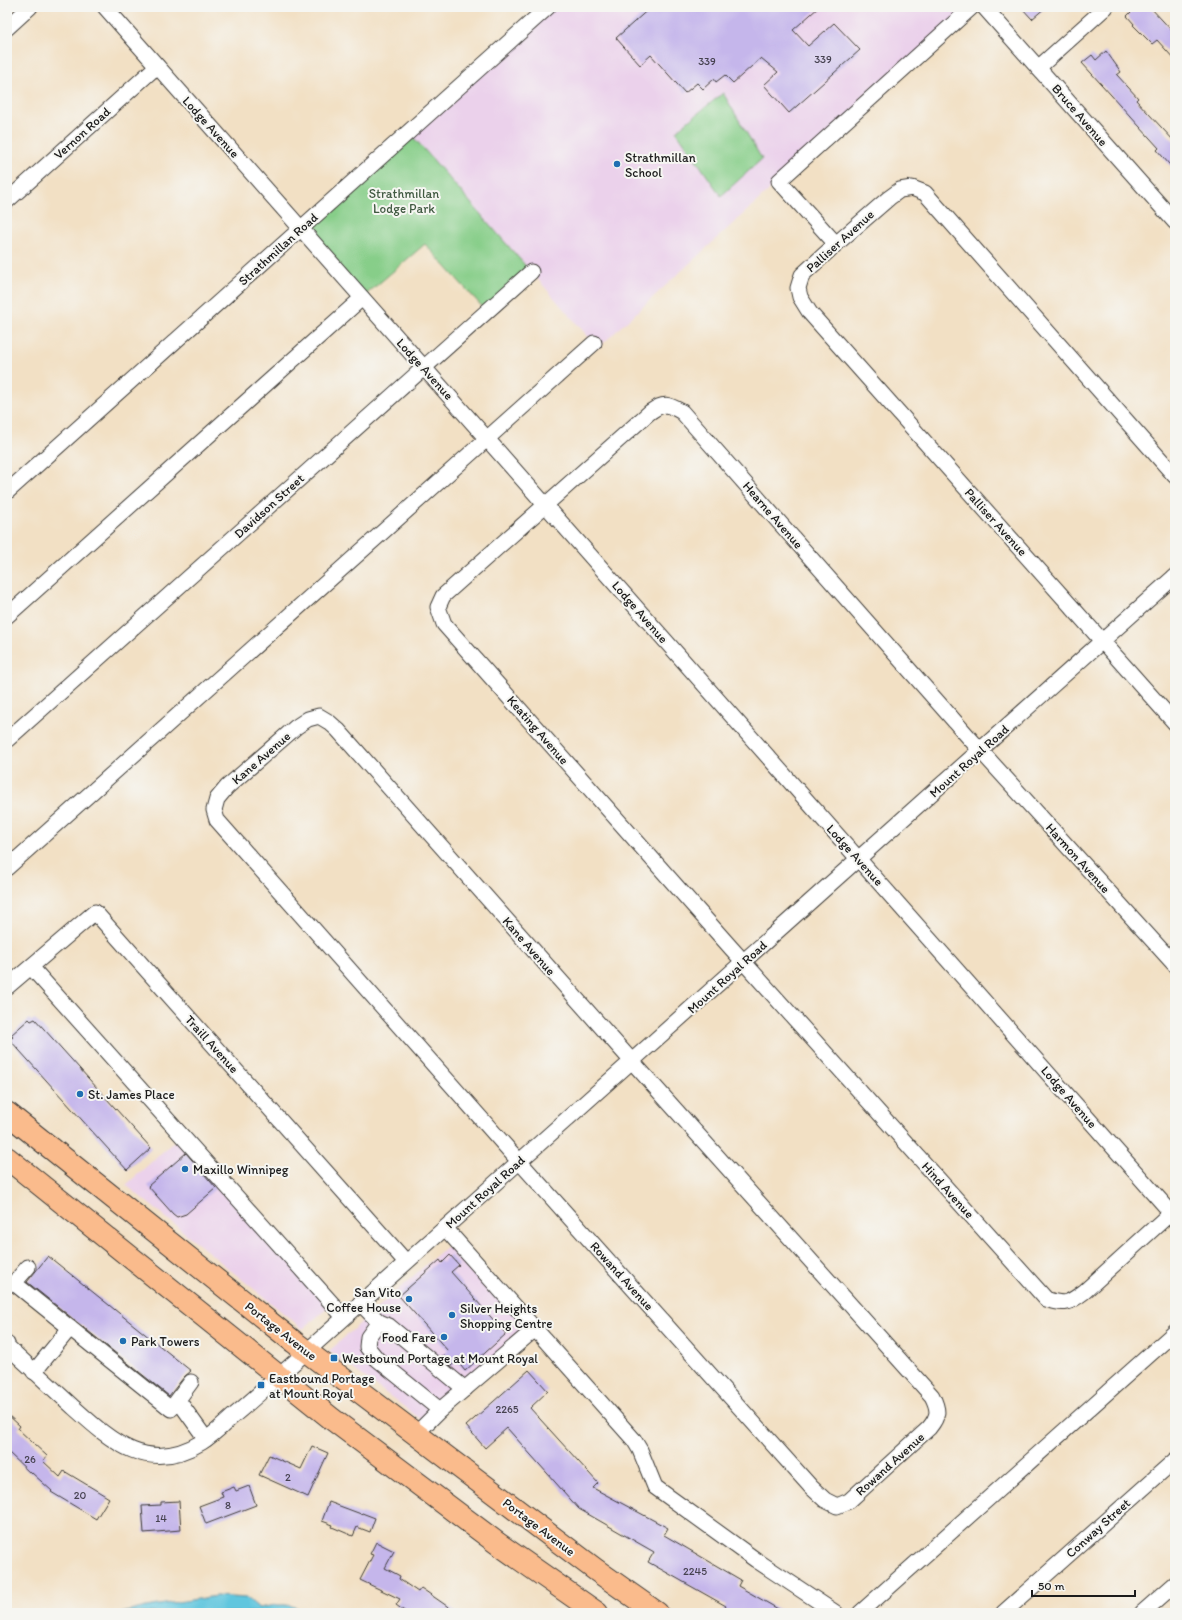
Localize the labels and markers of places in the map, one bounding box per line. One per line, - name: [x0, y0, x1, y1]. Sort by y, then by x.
- place label: Strathmillan School: [625, 150, 696, 180]
- marker: Strathmillan School: [612, 159, 622, 169]
- place label: St. James Place: [88, 1087, 175, 1102]
- marker: St. James Place: [75, 1089, 85, 1099]
- place label: Maxillo Winnipeg: [193, 1162, 289, 1177]
- marker: Maxillo Winnipeg: [180, 1164, 190, 1174]
- place label: San Vito Coffee House: [326, 1285, 401, 1315]
- marker: San Vito Coffee House: [404, 1294, 414, 1304]
- place label: Silver Heights Shopping Centre: [460, 1301, 552, 1331]
- marker: Silver Heights Shopping Centre: [447, 1310, 457, 1320]
- place label: Food Fare: [382, 1330, 436, 1345]
- marker: Food Fare: [439, 1332, 449, 1342]
- place label: Park Towers: [131, 1334, 200, 1349]
- marker: Park Towers: [118, 1336, 128, 1346]
- place label: Westbound Portage at Mount Royal: [342, 1351, 538, 1366]
- marker: Westbound Portage at Mount Royal: [329, 1353, 339, 1363]
- place label: Eastbound Portage at Mount Royal: [269, 1371, 374, 1401]
- marker: Eastbound Portage at Mount Royal: [256, 1380, 266, 1390]

